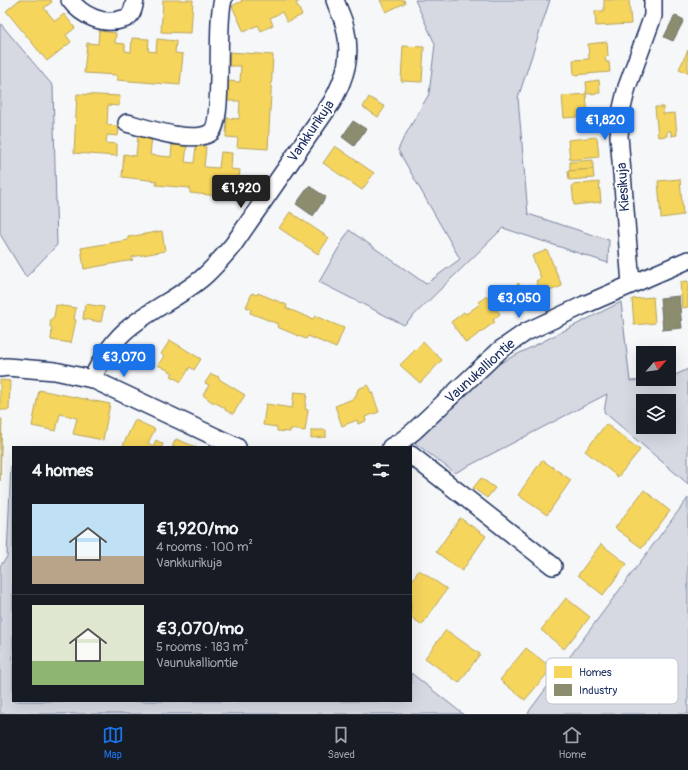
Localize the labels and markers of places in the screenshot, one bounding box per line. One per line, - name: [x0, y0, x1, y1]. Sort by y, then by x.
- pin: €1,820: [572, 107, 638, 141]
- pin: €1,920: [208, 175, 274, 209]
- pin: €3,050: [486, 285, 552, 319]
- pin: €3,070: [91, 344, 157, 378]

